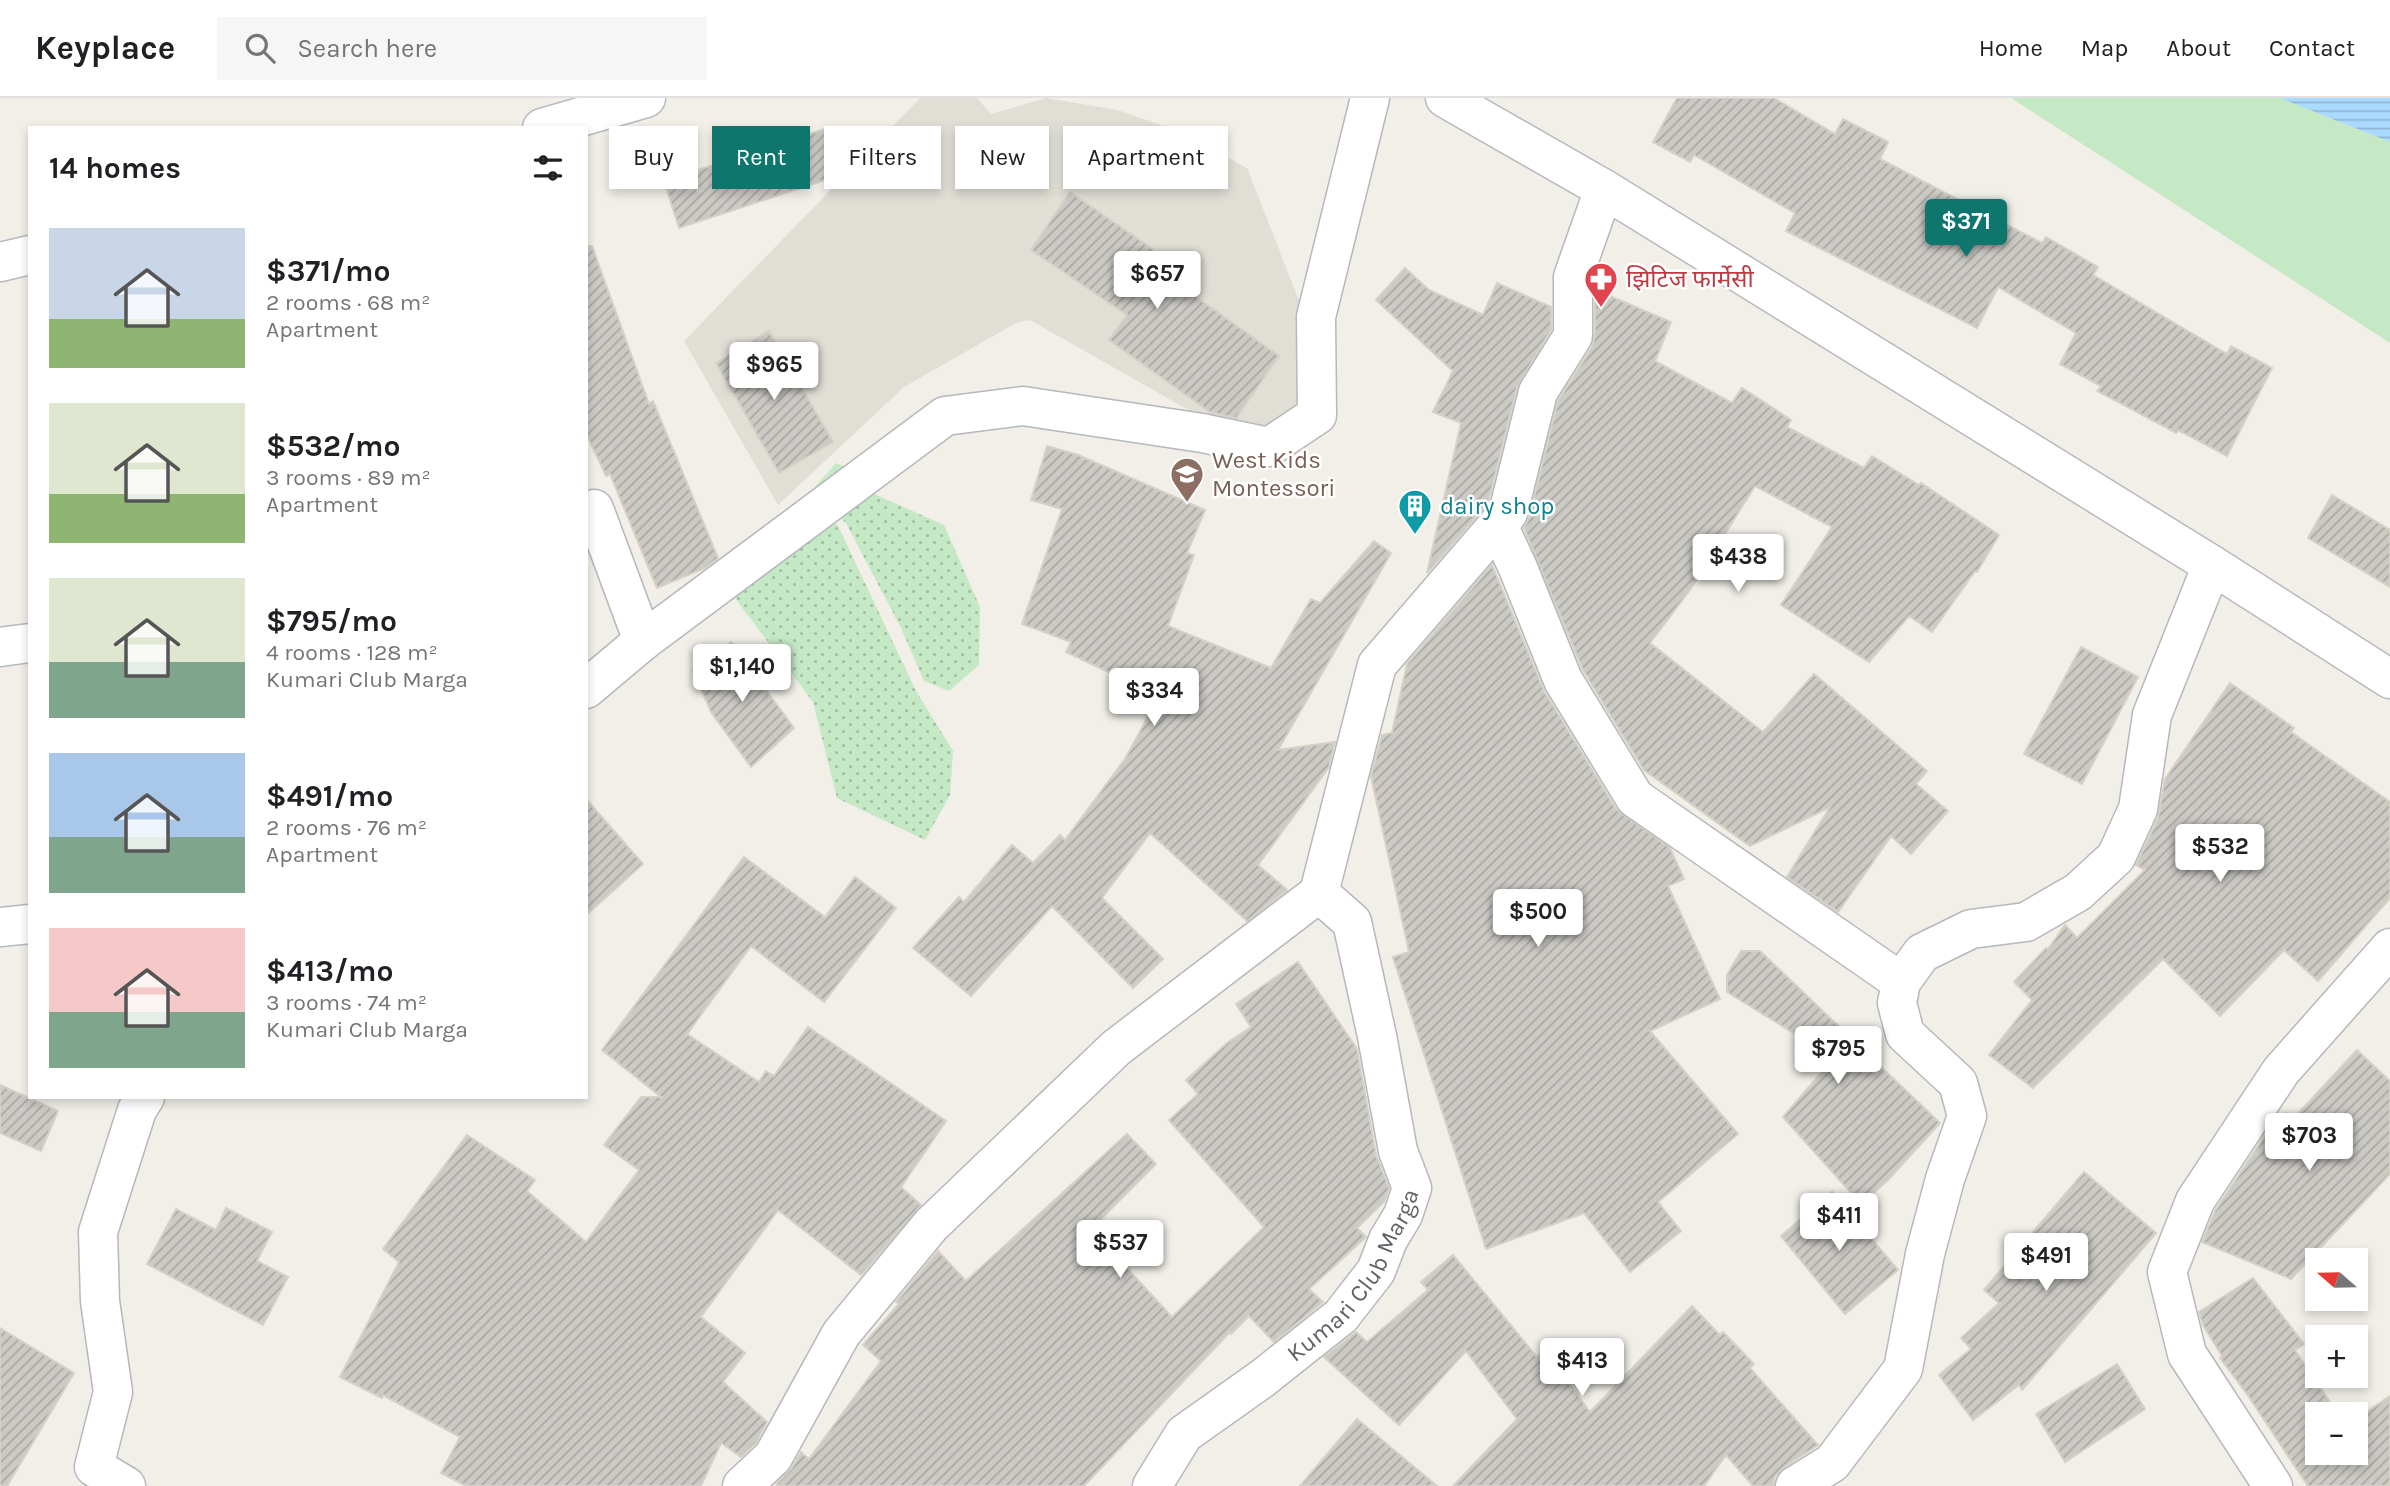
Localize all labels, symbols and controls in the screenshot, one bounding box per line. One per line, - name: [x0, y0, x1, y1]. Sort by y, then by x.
- search box: [217, 17, 707, 80]
- text: Keyplace: [35, 29, 175, 67]
- icon: search: [241, 29, 279, 67]
- text: Search here: [297, 33, 437, 64]
- text: Home: [1979, 34, 2043, 62]
- text: Map: [2081, 34, 2128, 62]
- text: About: [2166, 34, 2231, 62]
- text: Contact: [2269, 34, 2355, 62]
- chip: Buy: [609, 126, 698, 189]
- chip: Rent: [712, 126, 810, 189]
- chip: Filters: [824, 126, 941, 189]
- chip: New: [955, 126, 1049, 189]
- chip: Apartment: [1063, 126, 1228, 189]
- icon: filters: [529, 149, 567, 187]
- text: 14 homes: [49, 150, 181, 186]
- pin: $371: [1925, 200, 2007, 259]
- text: $371: [1941, 208, 1991, 235]
- pin: $657: [1116, 252, 1198, 311]
- text: $371/mo: [266, 253, 391, 289]
- icon: home: [105, 256, 189, 340]
- text: $657: [1130, 260, 1184, 287]
- pharmacy icon: झिटिज फार्मेसी: [1582, 260, 1620, 309]
- place label: झिटिज फार्मेसी: [1626, 265, 1754, 293]
- text: 2 rooms · 68 m²: [266, 289, 430, 316]
- text: Apartment: [266, 316, 378, 343]
- pin: $965: [733, 342, 815, 402]
- text: $965: [745, 351, 803, 378]
- text: $532/mo: [266, 428, 401, 464]
- icon: home: [105, 431, 189, 515]
- place label: West Kids Montessori: [1212, 446, 1335, 502]
- school or university icon: West Kids Montessori: [1168, 455, 1206, 504]
- text: 3 rooms · 89 m²: [266, 464, 431, 491]
- building icon: dairy shop: [1396, 487, 1434, 536]
- text: Apartment: [266, 491, 378, 518]
- place label: dairy shop: [1440, 492, 1554, 520]
- pin: $438: [1697, 534, 1779, 594]
- text: $438: [1709, 543, 1767, 570]
- text: $795/mo: [266, 603, 397, 639]
- icon: home: [105, 606, 189, 690]
- text: 4 rooms · 128 m²: [266, 639, 438, 666]
- pin: $1,140: [685, 644, 799, 704]
- text: $1,140: [709, 653, 775, 680]
- text: Kumari Club Marga: [266, 666, 468, 693]
- pin: $334: [1113, 668, 1195, 728]
- text: $334: [1125, 677, 1183, 704]
- text: $491/mo: [266, 778, 393, 814]
- icon: home: [105, 781, 189, 865]
- text: 2 rooms · 76 m²: [266, 814, 427, 841]
- pin: $532: [2179, 824, 2261, 884]
- text: $532: [2191, 833, 2249, 860]
- text: Apartment: [266, 841, 378, 868]
- pin: $500: [1497, 890, 1579, 949]
- text: $500: [1509, 898, 1567, 925]
- text: $413/mo: [266, 953, 393, 989]
- icon: home: [105, 956, 189, 1040]
- text: 3 rooms · 74 m²: [266, 989, 427, 1016]
- text: Kumari Club Marga: [266, 1016, 468, 1043]
- pin: $795: [1797, 1026, 1879, 1086]
- text: $795: [1811, 1035, 1865, 1062]
- pin: $703: [2268, 1114, 2350, 1173]
- text: $703: [2281, 1122, 2337, 1149]
- street label: Kumari Club Marga: [1281, 1185, 1425, 1367]
- pin: $411: [1798, 1194, 1880, 1253]
- text: $411: [1816, 1202, 1862, 1229]
- pin: $537: [1079, 1220, 1161, 1280]
- text: $537: [1093, 1229, 1147, 1256]
- pin: $491: [2005, 1234, 2087, 1293]
- text: $491: [2020, 1242, 2072, 1269]
- north arrow: [2305, 1248, 2368, 1311]
- map controls: [2305, 1248, 2368, 1465]
- button: +: [2305, 1325, 2368, 1388]
- pin: $413: [1541, 1338, 1623, 1398]
- text: $413: [1556, 1347, 1608, 1374]
- button: −: [2305, 1402, 2368, 1465]

